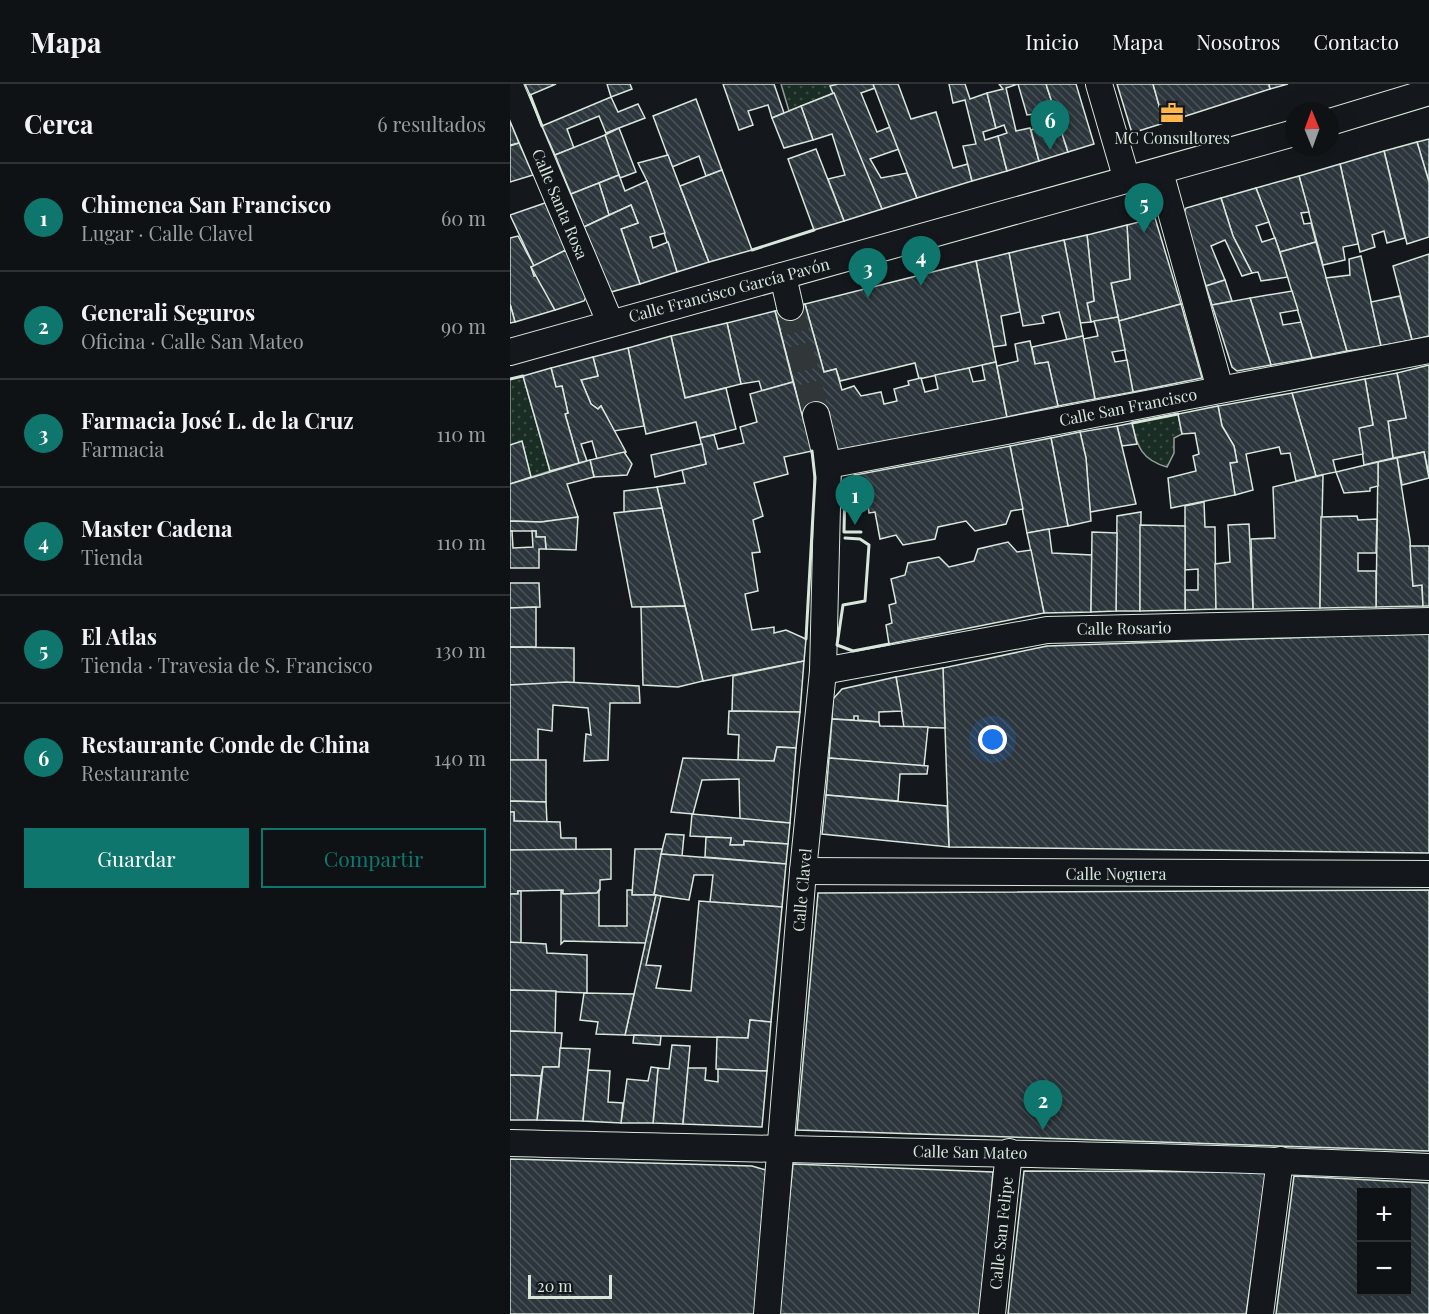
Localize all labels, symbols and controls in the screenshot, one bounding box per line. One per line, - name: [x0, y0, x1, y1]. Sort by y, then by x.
- text: Mapa: [30, 23, 102, 60]
- text: Inicio: [1025, 27, 1079, 55]
- text: Mapa: [1112, 27, 1163, 55]
- text: Nosotros: [1196, 27, 1280, 55]
- text: Contacto: [1313, 27, 1399, 55]
- pin: 6: [1030, 100, 1070, 150]
- office icon: MC Consultores: [1159, 100, 1185, 126]
- north arrow: [1285, 102, 1339, 156]
- text: Cerca: [24, 106, 93, 141]
- text: 6 resultados: [377, 110, 486, 137]
- place label: MC Consultores: [1114, 127, 1230, 148]
- street label: Calle Santa Rosa: [528, 145, 593, 262]
- pin: 5: [1124, 184, 1164, 233]
- text: Chimenea San Francisco: [81, 189, 331, 219]
- text: 1: [40, 204, 47, 231]
- text: 60 m: [441, 204, 486, 231]
- text: Lugar · Calle Clavel: [81, 219, 253, 246]
- pin: 4: [902, 236, 940, 286]
- pin: 3: [848, 248, 888, 298]
- street label: Calle Francisco García Pavón: [626, 252, 832, 326]
- text: Generali Seguros: [81, 297, 255, 327]
- text: 2: [38, 312, 49, 339]
- text: 90 m: [441, 312, 486, 339]
- text: Oficina · Calle San Mateo: [81, 327, 304, 354]
- street label: Calle San Francisco: [1057, 383, 1199, 430]
- text: Farmacia José L. de la Cruz: [81, 405, 354, 435]
- text: 3: [39, 420, 48, 447]
- text: 110 m: [436, 420, 486, 447]
- text: Farmacia: [81, 435, 164, 462]
- pin: 1: [836, 476, 874, 525]
- text: Master Cadena: [81, 513, 232, 543]
- text: 4: [38, 528, 49, 555]
- text: 110 m: [436, 528, 486, 555]
- text: Tienda: [81, 543, 143, 570]
- street label: Calle Rosario: [1076, 616, 1172, 639]
- text: El Atlas: [81, 621, 157, 651]
- text: 5: [39, 636, 48, 663]
- text: 130 m: [435, 636, 486, 663]
- text: Tienda · Travesia de S. Francisco: [81, 651, 373, 678]
- your location: [978, 725, 1007, 754]
- text: Restaurante Conde de China: [81, 729, 370, 759]
- text: 6: [38, 744, 49, 771]
- text: 140 m: [434, 744, 486, 771]
- text: Restaurante: [81, 759, 190, 786]
- button: Guardar: [24, 828, 249, 888]
- button: Compartir: [261, 828, 486, 888]
- street label: Calle Clavel: [787, 847, 816, 933]
- street label: Calle Noguera: [1066, 863, 1166, 884]
- pin: 2: [1024, 1080, 1062, 1130]
- street label: Calle San Mateo: [913, 1140, 1028, 1163]
- street label: Calle San Felipe: [984, 1175, 1017, 1291]
- map controls: [1357, 1188, 1411, 1296]
- button: +: [1357, 1188, 1411, 1242]
- button: −: [1357, 1242, 1411, 1296]
- scale bar: [528, 1272, 612, 1300]
- text: 20 m: [537, 1275, 572, 1296]

